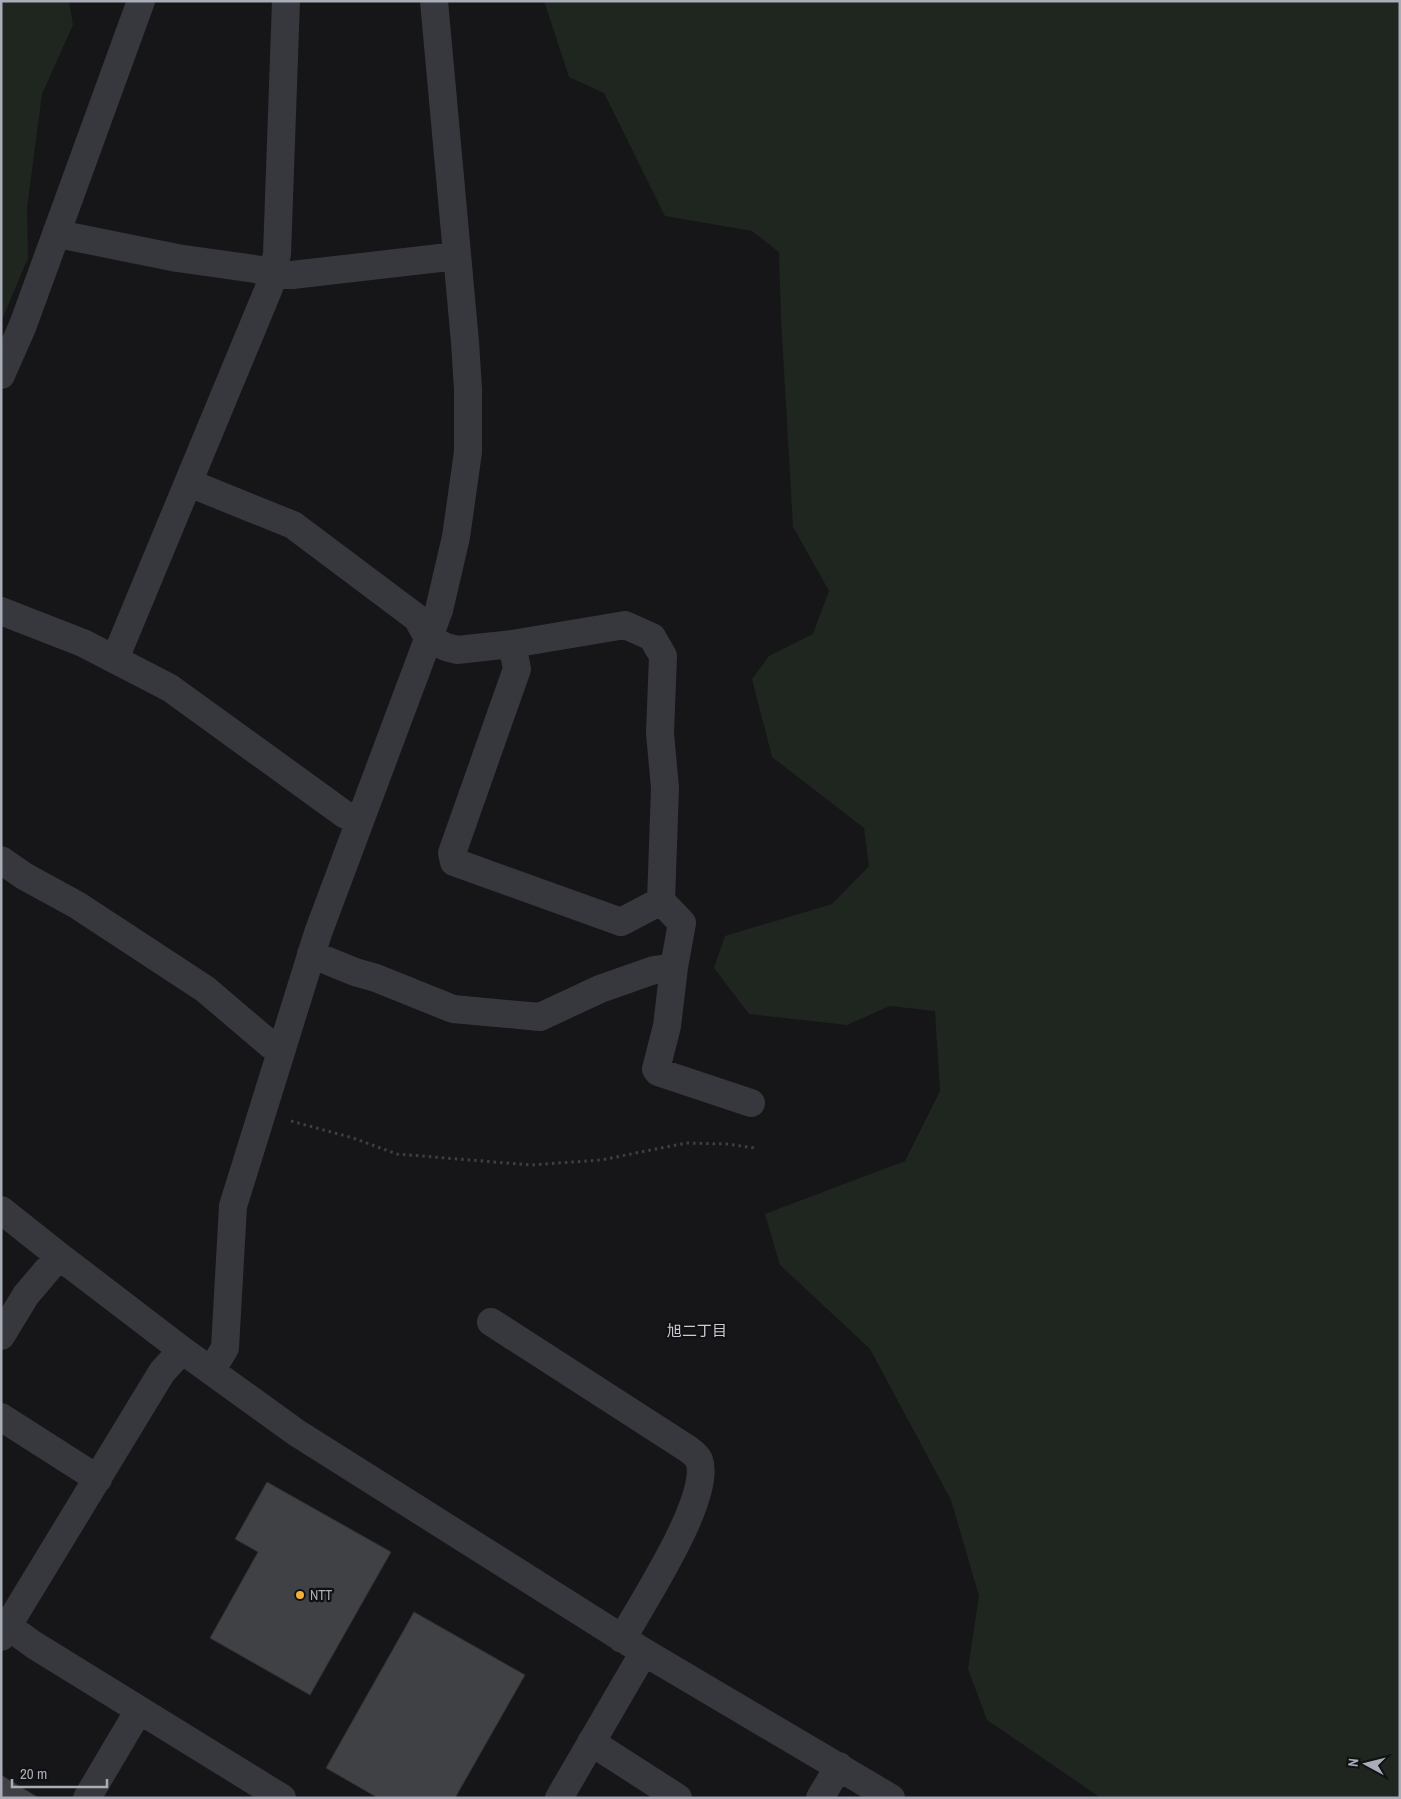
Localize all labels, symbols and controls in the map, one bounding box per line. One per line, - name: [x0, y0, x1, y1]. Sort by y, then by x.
- district label: 旭二丁目: [667, 1320, 727, 1341]
- place label: NTT: [310, 1586, 332, 1604]
- marker: NTT: [294, 1589, 306, 1601]
- north arrow: [1341, 1739, 1391, 1789]
- scale bar: [12, 1756, 108, 1788]
- text: N: [1344, 1757, 1363, 1768]
- text: 20 m: [20, 1763, 47, 1784]

